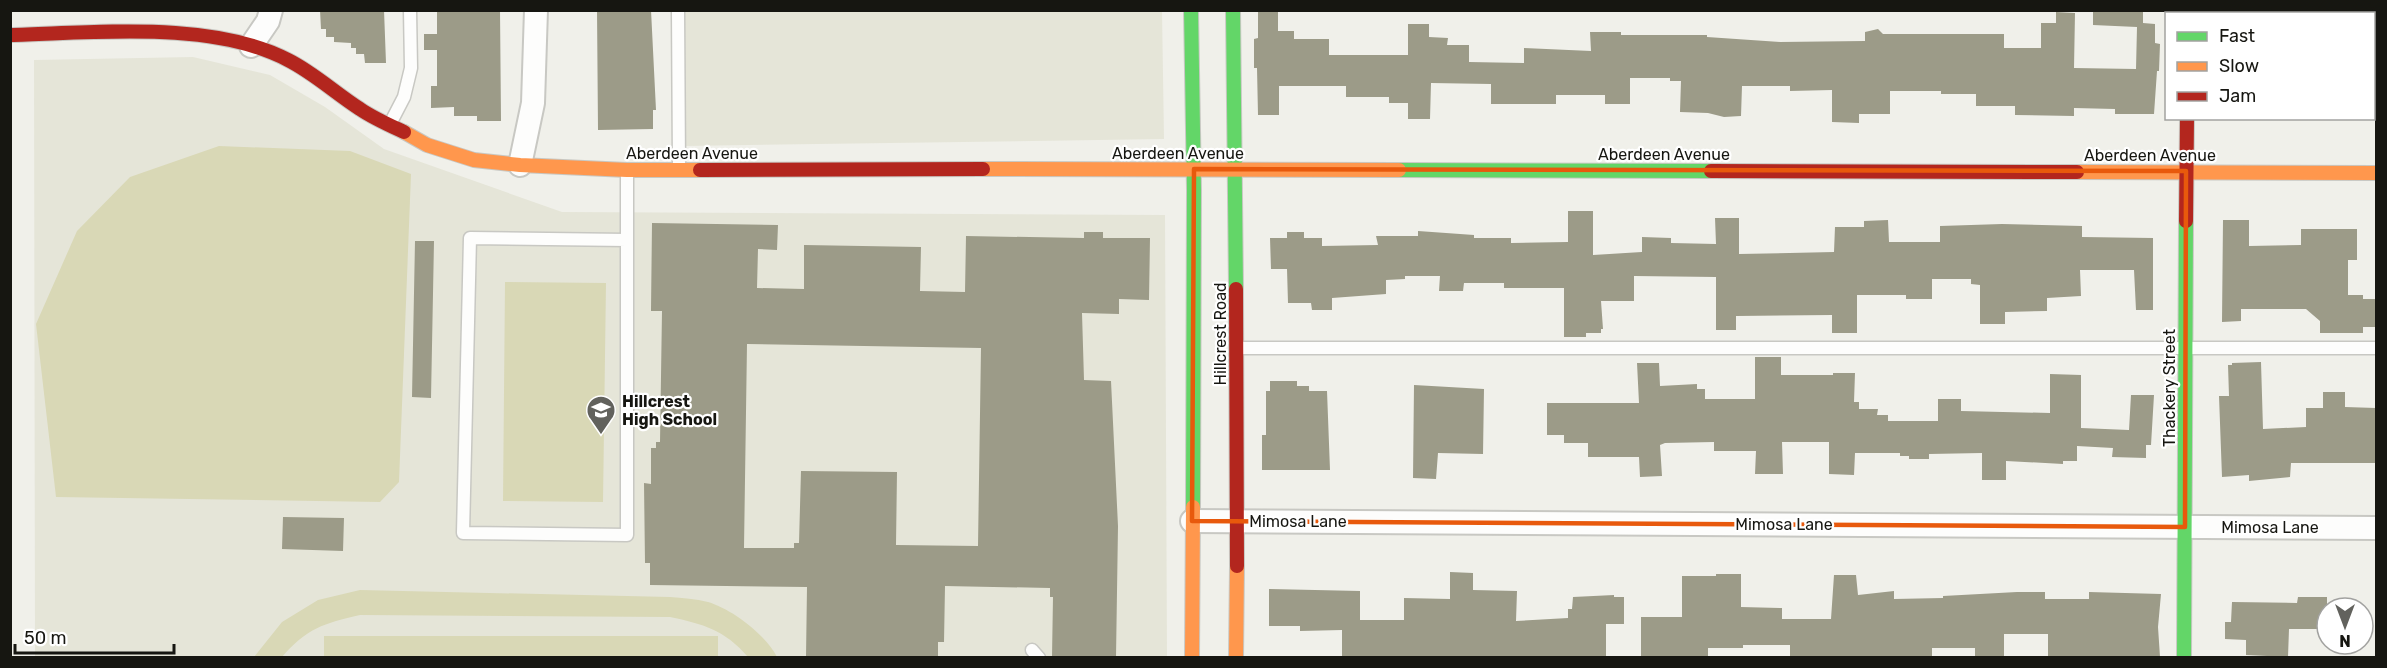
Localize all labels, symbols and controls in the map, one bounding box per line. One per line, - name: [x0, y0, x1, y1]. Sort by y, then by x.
- legend: [2165, 12, 2375, 120]
- text: Fast: [2219, 25, 2255, 47]
- text: Slow: [2219, 55, 2259, 77]
- text: Jam: [2219, 85, 2256, 107]
- street label: Aberdeen Avenue: [626, 144, 758, 163]
- street label: Aberdeen Avenue: [1112, 144, 1244, 163]
- street label: Aberdeen Avenue: [1598, 145, 1730, 164]
- street label: Aberdeen Avenue: [2084, 146, 2216, 165]
- street label: Hillcrest Road: [1211, 282, 1230, 386]
- street label: Thackery Street: [2160, 329, 2179, 447]
- place label: Hillcrest High School: [622, 392, 717, 429]
- school or university icon: Hillcrest High School: [585, 394, 617, 436]
- street label: Mimosa Lane: [1249, 512, 1347, 531]
- street label: Mimosa Lane: [1735, 515, 1833, 534]
- street label: Mimosa Lane: [2221, 518, 2319, 537]
- north arrow: [2315, 596, 2375, 656]
- scale bar: [15, 617, 174, 655]
- text: 50 m: [24, 627, 67, 649]
- text: N: [2339, 631, 2351, 650]

